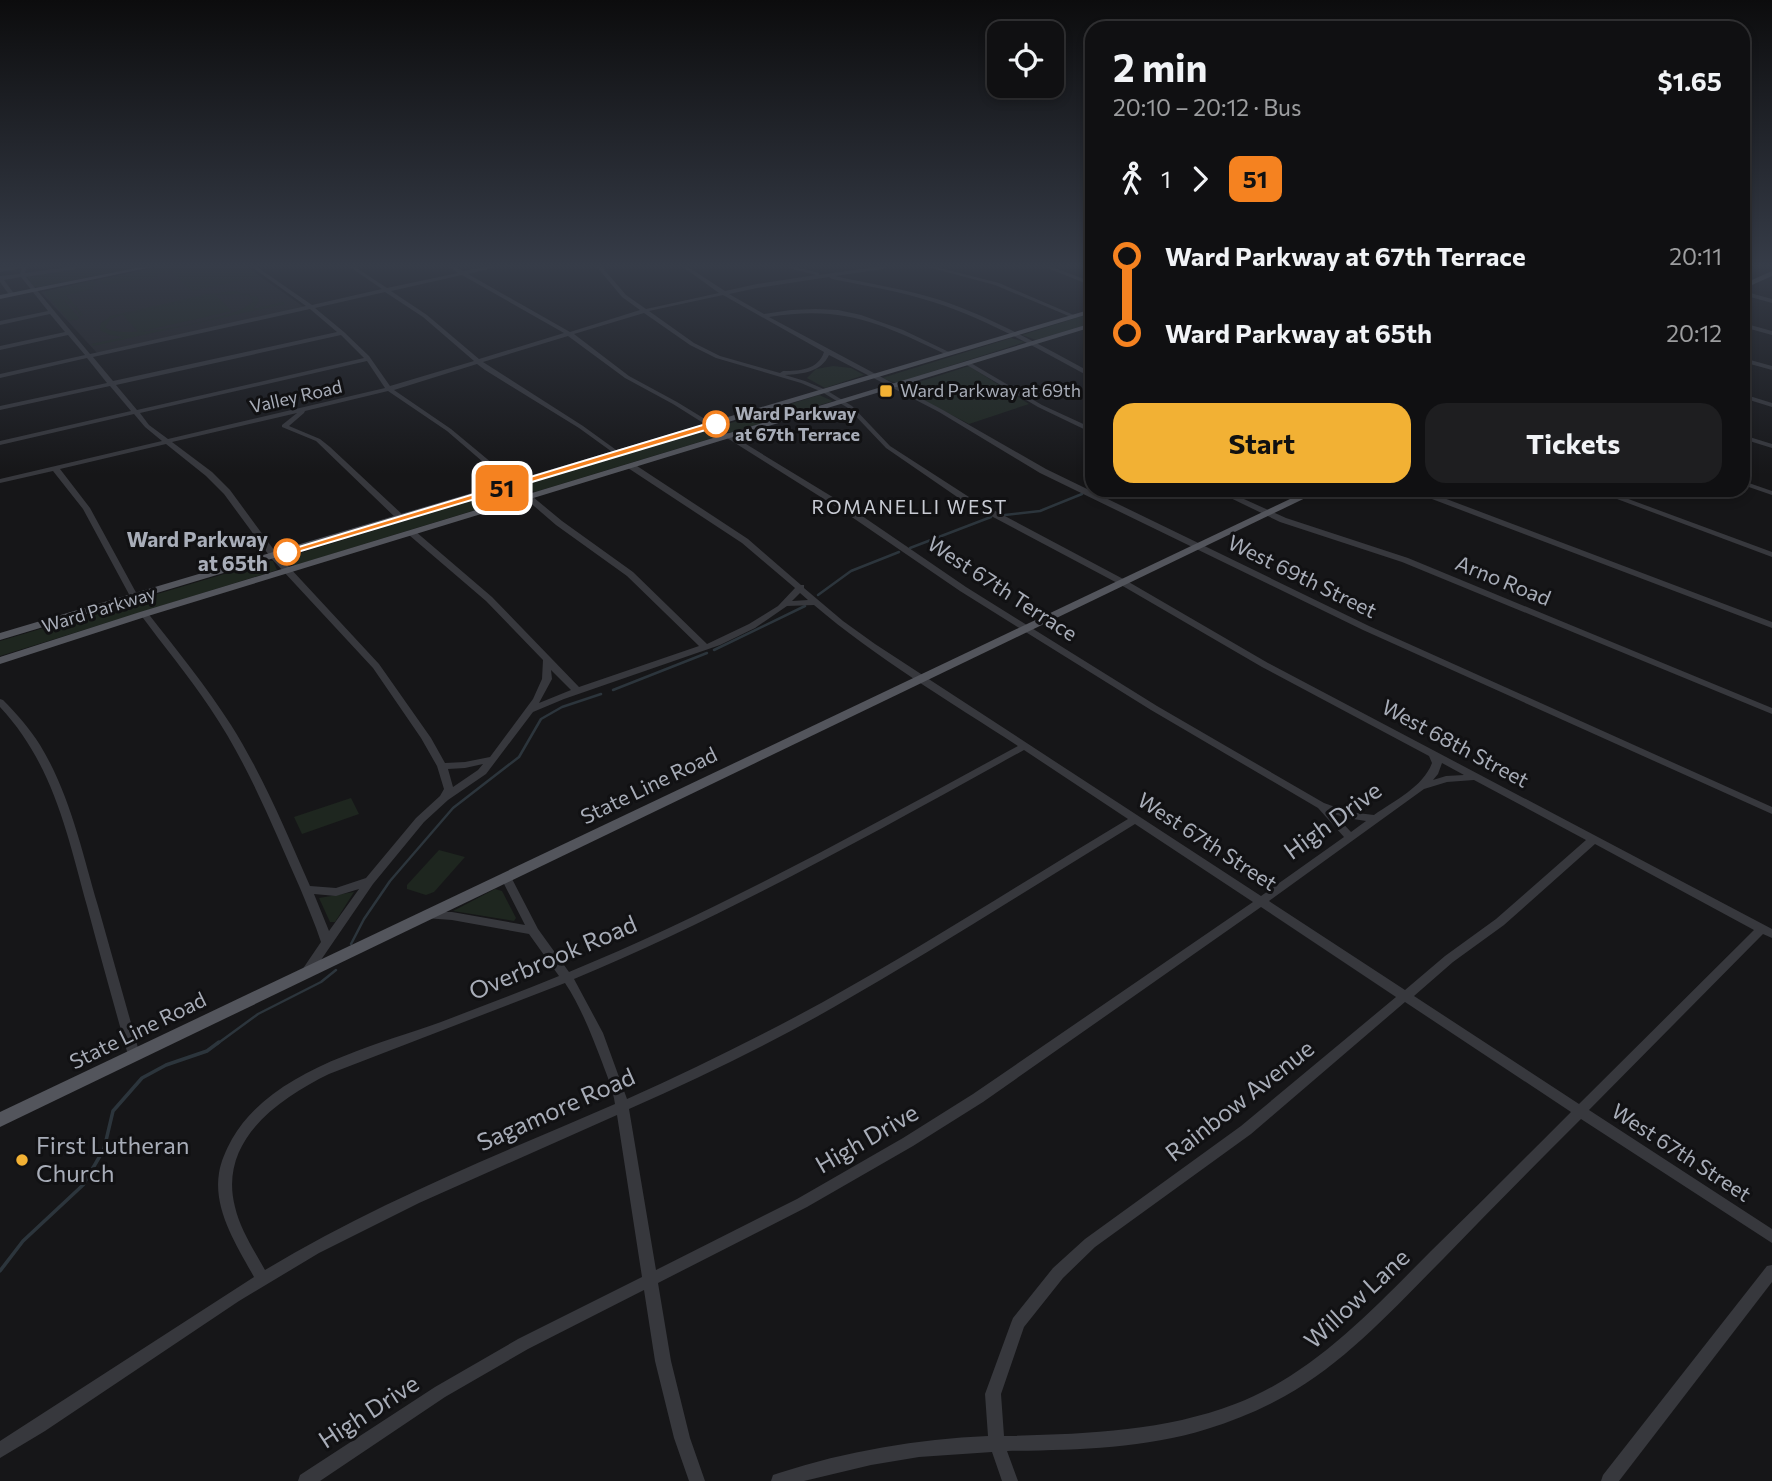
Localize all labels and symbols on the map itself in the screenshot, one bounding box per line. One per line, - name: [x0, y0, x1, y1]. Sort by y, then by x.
- street label: Valley Road: [247, 375, 344, 417]
- place label: Ward Parkway at 69th: [900, 379, 1081, 401]
- marker: Ward Parkway at 69th: [878, 383, 894, 399]
- place label: Ward Parkway at 67th Terrace: [735, 402, 860, 445]
- marker: Ward Parkway at 67th Terrace: [703, 411, 729, 437]
- line badge: 51: [470, 465, 534, 511]
- district label: ROMANELLI WEST: [812, 495, 1008, 518]
- place label: Ward Parkway at 65th: [126, 526, 268, 575]
- street label: West 69th Street: [1224, 529, 1381, 622]
- street label: West 67th Terrace: [923, 530, 1082, 645]
- marker: Ward Parkway at 65th: [274, 539, 300, 565]
- street label: Arno Road: [1452, 549, 1555, 610]
- street label: Ward Parkway: [39, 581, 158, 637]
- street label: West 68th Street: [1378, 693, 1533, 792]
- street label: State Line Road: [576, 741, 721, 829]
- street label: High Drive: [1278, 775, 1387, 865]
- street label: West 67th Street: [1134, 786, 1282, 895]
- street label: Overbrook Road: [464, 908, 641, 1005]
- street label: State Line Road: [65, 986, 210, 1074]
- street label: Rainbow Avenue: [1159, 1033, 1319, 1167]
- street label: Sagamore Road: [472, 1061, 639, 1156]
- street label: High Drive: [810, 1097, 923, 1179]
- street label: West 67th Street: [1608, 1097, 1756, 1206]
- place label: First Lutheran Church: [36, 1130, 189, 1187]
- marker: First Lutheran Church: [14, 1152, 30, 1168]
- street label: Willow Lane: [1297, 1242, 1415, 1354]
- street label: High Drive: [313, 1368, 424, 1454]

